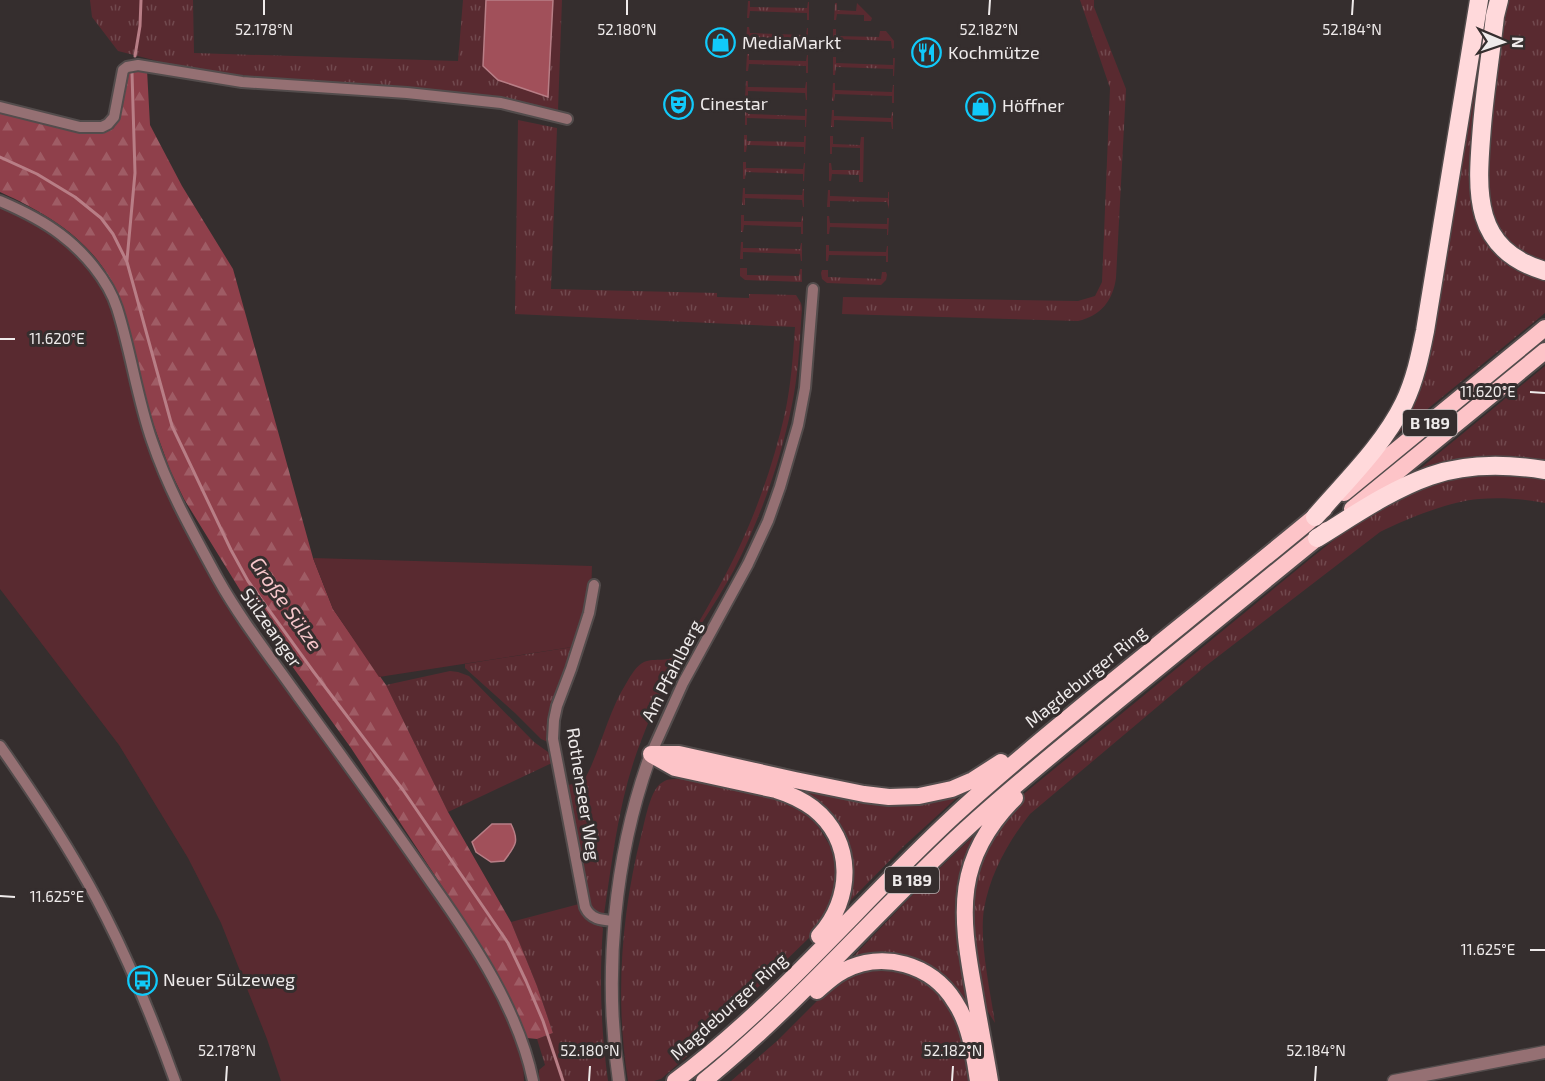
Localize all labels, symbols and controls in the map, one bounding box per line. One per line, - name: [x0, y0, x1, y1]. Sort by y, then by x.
- north arrow: [1473, 12, 1533, 72]
- text: 52.178°N: [235, 20, 293, 38]
- text: 52.180°N: [597, 20, 657, 38]
- text: 52.182°N: [960, 20, 1018, 38]
- text: 52.184°N: [1322, 20, 1382, 38]
- shop icon: MediaMarkt: [705, 27, 737, 59]
- place label: MediaMarkt: [742, 31, 841, 53]
- text: N: [1509, 36, 1528, 49]
- restaurant icon: Kochmütze: [911, 37, 943, 69]
- place label: Kochmütze: [948, 41, 1040, 63]
- theatre icon: Cinestar: [663, 88, 695, 120]
- shop icon: Höffner: [965, 90, 997, 122]
- place label: Cinestar: [700, 92, 768, 114]
- place label: Höffner: [1002, 94, 1064, 116]
- text: 11.620°E: [29, 329, 85, 347]
- text: 11.620°E: [1460, 382, 1516, 400]
- road number: B 189: [1403, 410, 1457, 436]
- water label: Große Sülze: [246, 552, 328, 655]
- street label: Sülzeanger: [237, 584, 307, 671]
- street label: Am Pfahlberg: [636, 616, 706, 725]
- street label: Magdeburger Ring: [1020, 621, 1151, 732]
- street label: Rothenseer Weg: [563, 726, 605, 862]
- road number: B 189: [885, 867, 939, 893]
- text: 11.625°E: [30, 887, 84, 905]
- text: 11.625°E: [1461, 940, 1515, 958]
- street label: Magdeburger Ring: [665, 948, 791, 1065]
- bus stop icon: Neuer Sülzeweg: [126, 964, 158, 996]
- place label: Neuer Sülzeweg: [163, 968, 295, 990]
- text: 52.178°N: [198, 1041, 256, 1059]
- text: 52.180°N: [560, 1041, 620, 1059]
- text: 52.182°N: [924, 1041, 982, 1059]
- text: 52.184°N: [1286, 1041, 1346, 1059]

